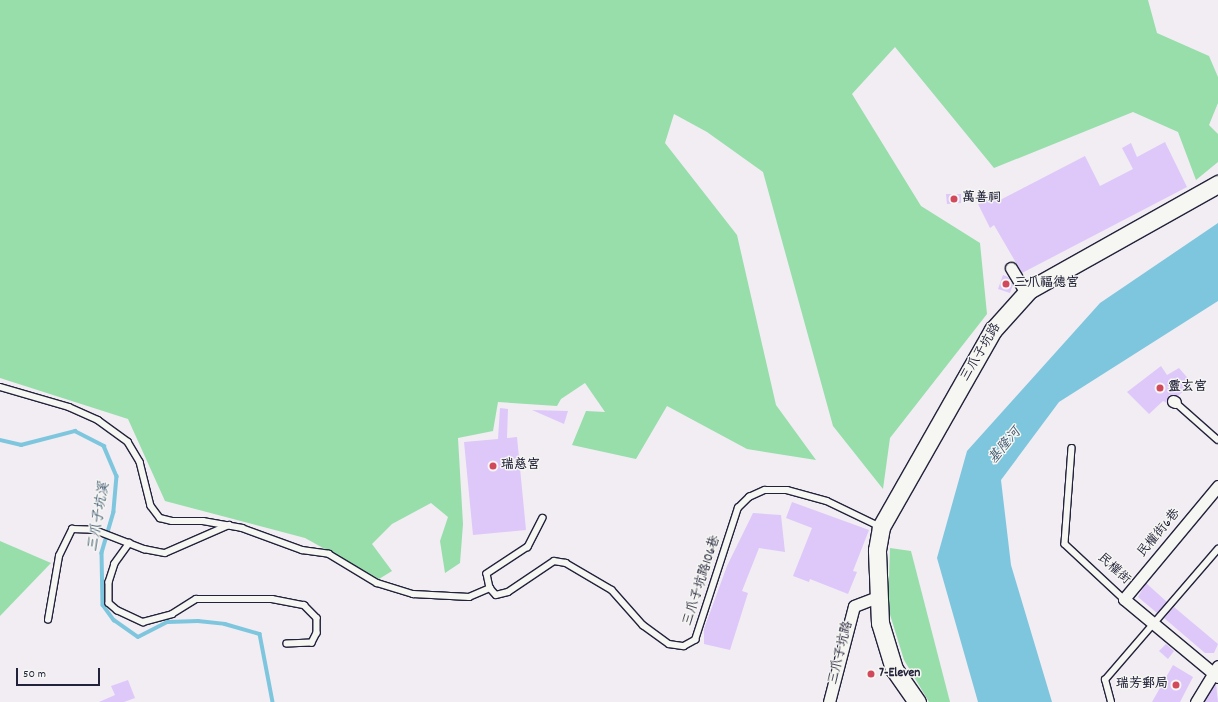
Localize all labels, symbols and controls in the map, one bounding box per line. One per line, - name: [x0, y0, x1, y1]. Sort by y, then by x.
- place label: 萬善祠: [962, 191, 1001, 207]
- marker: 萬善祠: [949, 194, 959, 204]
- place label: 三爪福德宮: [1014, 276, 1079, 292]
- marker: 三爪福德宮: [1001, 279, 1011, 289]
- street label: 三爪子坑路: [959, 321, 1005, 385]
- place label: 靈玄宮: [1168, 380, 1207, 396]
- marker: 靈玄宮: [1155, 383, 1165, 393]
- water label: 基隆河: [985, 425, 1025, 467]
- place label: 瑞慈宮: [501, 458, 540, 474]
- marker: 瑞慈宮: [488, 461, 498, 471]
- water label: 三爪子坑溪: [85, 481, 113, 553]
- street label: 民權街6巷: [1135, 507, 1185, 561]
- street label: 三爪子坑路106巷: [681, 534, 725, 628]
- street label: 民權街: [1093, 551, 1133, 589]
- street label: 三爪子坑路: [827, 620, 857, 686]
- scale bar: [18, 660, 102, 686]
- text: 50 m: [23, 666, 46, 683]
- place label: 7-Eleven: [879, 666, 920, 682]
- marker: 7-Eleven: [866, 669, 876, 679]
- place label: 瑞芳郵局: [1116, 677, 1168, 693]
- marker: 瑞芳郵局: [1171, 680, 1181, 690]

